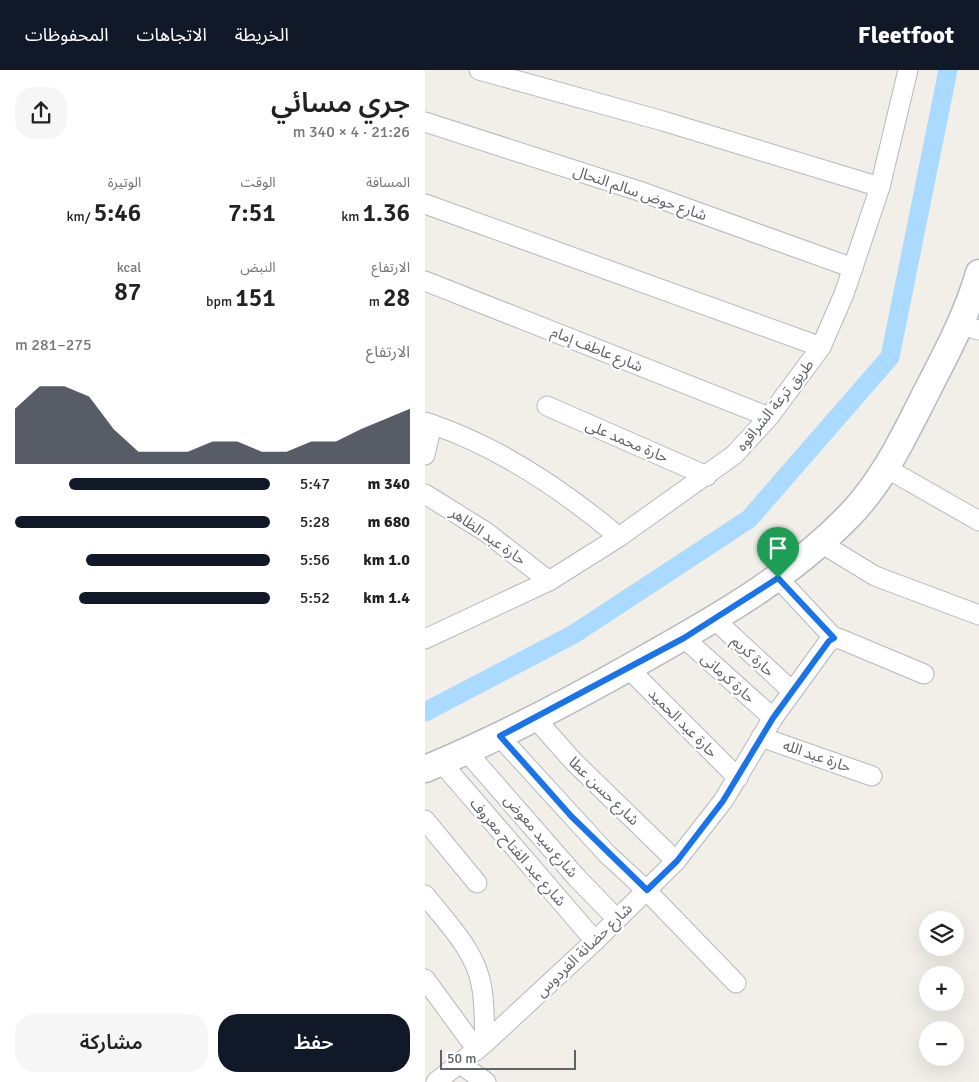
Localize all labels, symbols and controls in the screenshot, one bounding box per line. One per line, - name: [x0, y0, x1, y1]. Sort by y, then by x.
- text: Fleetfoot: [858, 20, 954, 50]
- text: المحفوظات: [25, 24, 109, 46]
- text: الاتجاهات: [137, 24, 207, 46]
- text: الخريطة: [235, 24, 289, 46]
- text: جري مسائي: [271, 86, 410, 120]
- button: share: [15, 87, 67, 139]
- text: 21:26 · 4 × 340 m: [293, 122, 410, 142]
- street label: شارع حوض سالم النحال: [570, 162, 709, 227]
- text: الوتيرة: [108, 174, 141, 191]
- text: الوقت: [241, 174, 276, 191]
- text: المسافة: [366, 174, 410, 191]
- text: 5:46: [94, 197, 141, 228]
- text: 7:51: [228, 197, 276, 228]
- text: 1.36: [363, 197, 410, 228]
- text: /km: [67, 208, 94, 225]
- text: km: [341, 208, 363, 225]
- text: kcal: [117, 259, 141, 276]
- text: النبض: [240, 259, 276, 276]
- text: الارتفاع: [372, 259, 410, 276]
- text: 87: [114, 276, 141, 307]
- text: 151: [235, 282, 276, 313]
- text: 28: [383, 282, 410, 313]
- text: bpm: [206, 293, 235, 310]
- text: m: [369, 293, 383, 310]
- street label: شارع عاطف إمام: [547, 322, 646, 378]
- text: 275–281 m: [15, 335, 92, 355]
- text: الارتفاع: [366, 342, 410, 362]
- street label: طريق ترعة الشراقوه: [732, 355, 818, 455]
- street label: حارة محمد على: [583, 416, 671, 467]
- text: 5:47: [300, 474, 330, 494]
- text: 340 m: [368, 474, 410, 494]
- street label: حارة عبد الظاهر: [446, 503, 530, 569]
- text: 5:28: [300, 512, 330, 532]
- text: 680 m: [368, 512, 410, 532]
- pin: [757, 527, 799, 578]
- icon: arrive: [764, 534, 792, 562]
- text: 5:56: [300, 550, 330, 570]
- text: 1.0 km: [363, 550, 410, 570]
- text: 5:52: [300, 588, 330, 608]
- text: 1.4 km: [363, 588, 410, 608]
- street label: حارة كريم: [726, 632, 778, 682]
- street label: حارة كرمانى: [697, 649, 759, 707]
- street label: حارة عبد الحميد: [645, 685, 722, 762]
- street label: حارة عبد الله: [781, 736, 854, 776]
- street label: شارع حسن عطا: [563, 753, 643, 831]
- street label: شارع سيد معوض: [498, 791, 582, 883]
- street label: شارع عبد الفتاح معروف: [464, 794, 570, 912]
- street label: شارع حضانة الفردوس: [532, 899, 638, 1003]
- map controls: [919, 911, 964, 1066]
- button: layers: [919, 911, 964, 956]
- button: +: [919, 966, 964, 1011]
- button: مشاركة: [15, 1014, 208, 1072]
- button: حفظ: [218, 1014, 410, 1072]
- button: −: [919, 1021, 964, 1066]
- scale bar: [440, 1047, 576, 1070]
- text: 50 m: [447, 1050, 476, 1067]

